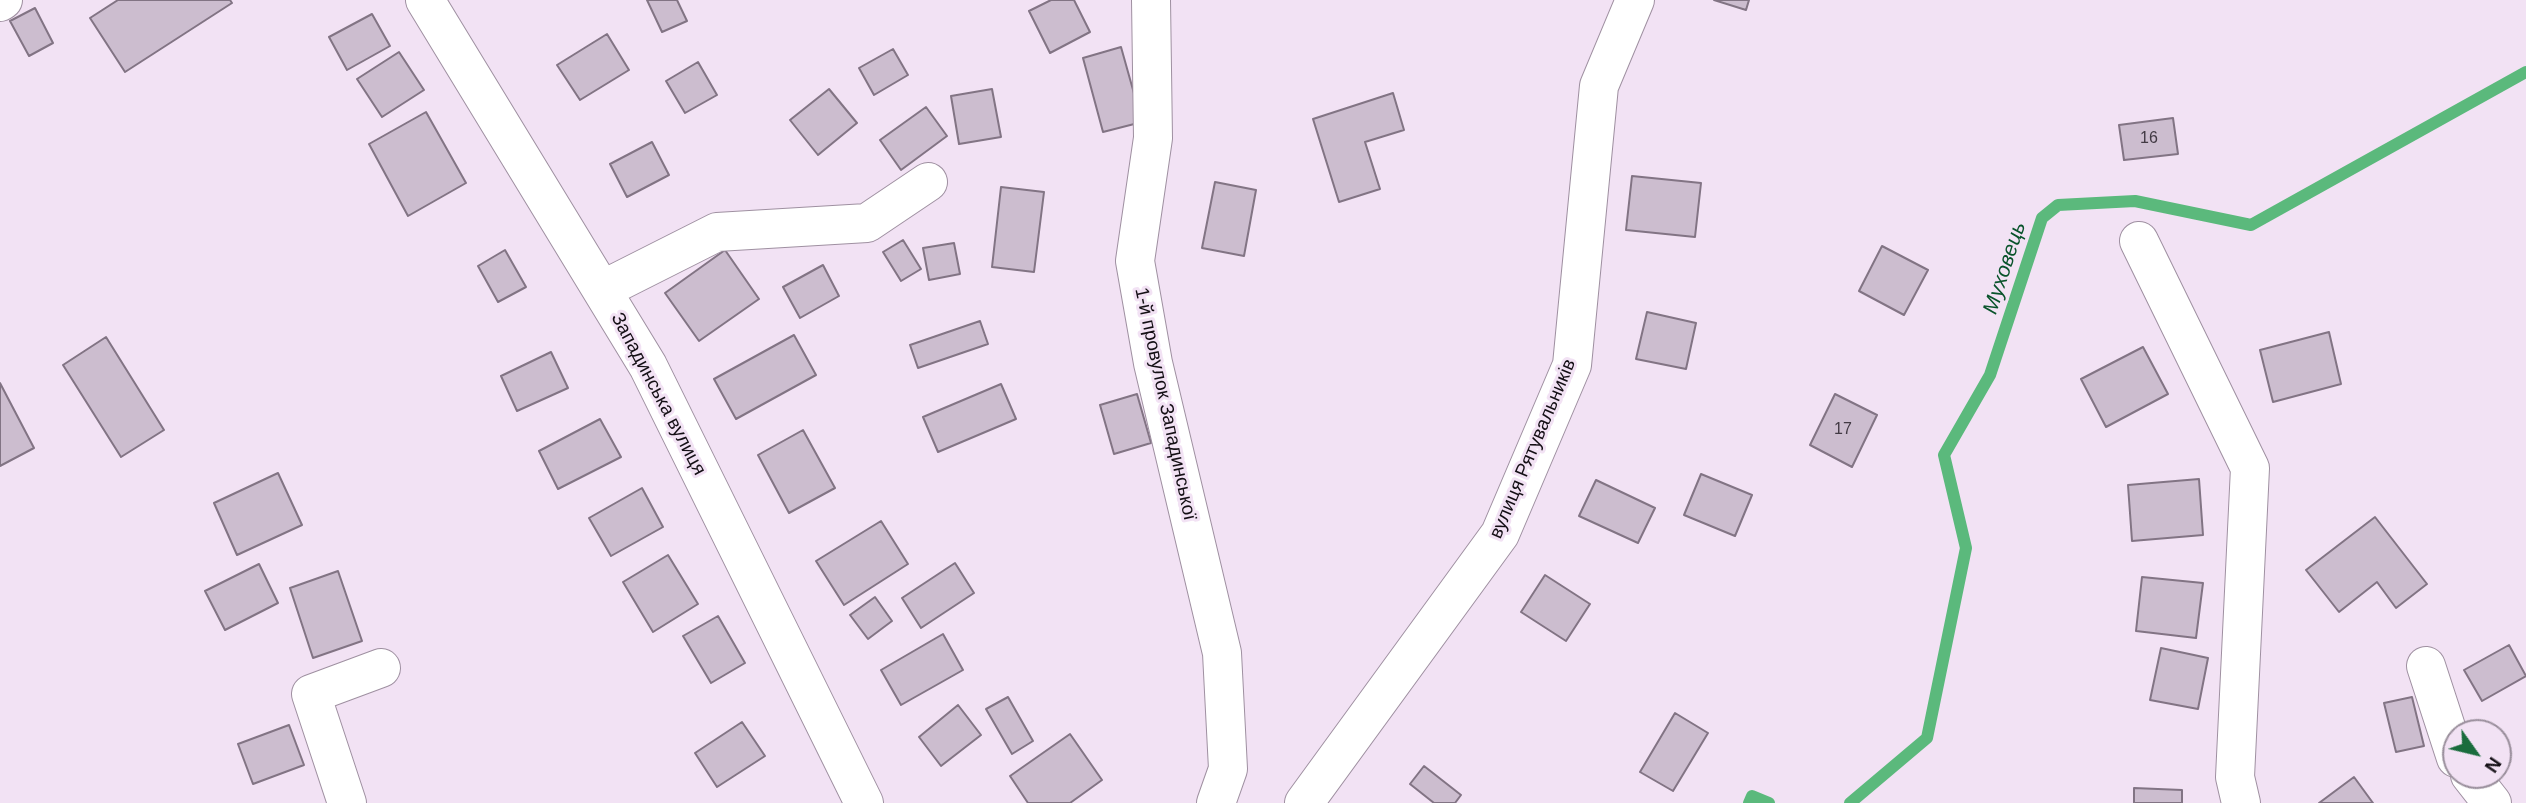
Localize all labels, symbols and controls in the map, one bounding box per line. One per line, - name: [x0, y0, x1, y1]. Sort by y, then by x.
- house number: 16: [2140, 129, 2158, 149]
- water label: Муховець: [1978, 219, 2032, 317]
- street label: 1-й провулок Западинської: [1129, 286, 1201, 522]
- street label: Западинська вулиця: [606, 309, 710, 479]
- street label: вулиця Рятувальників: [1485, 356, 1581, 542]
- house number: 17: [1834, 420, 1852, 440]
- north arrow: [2442, 719, 2512, 789]
- text: N: [2481, 753, 2506, 776]

